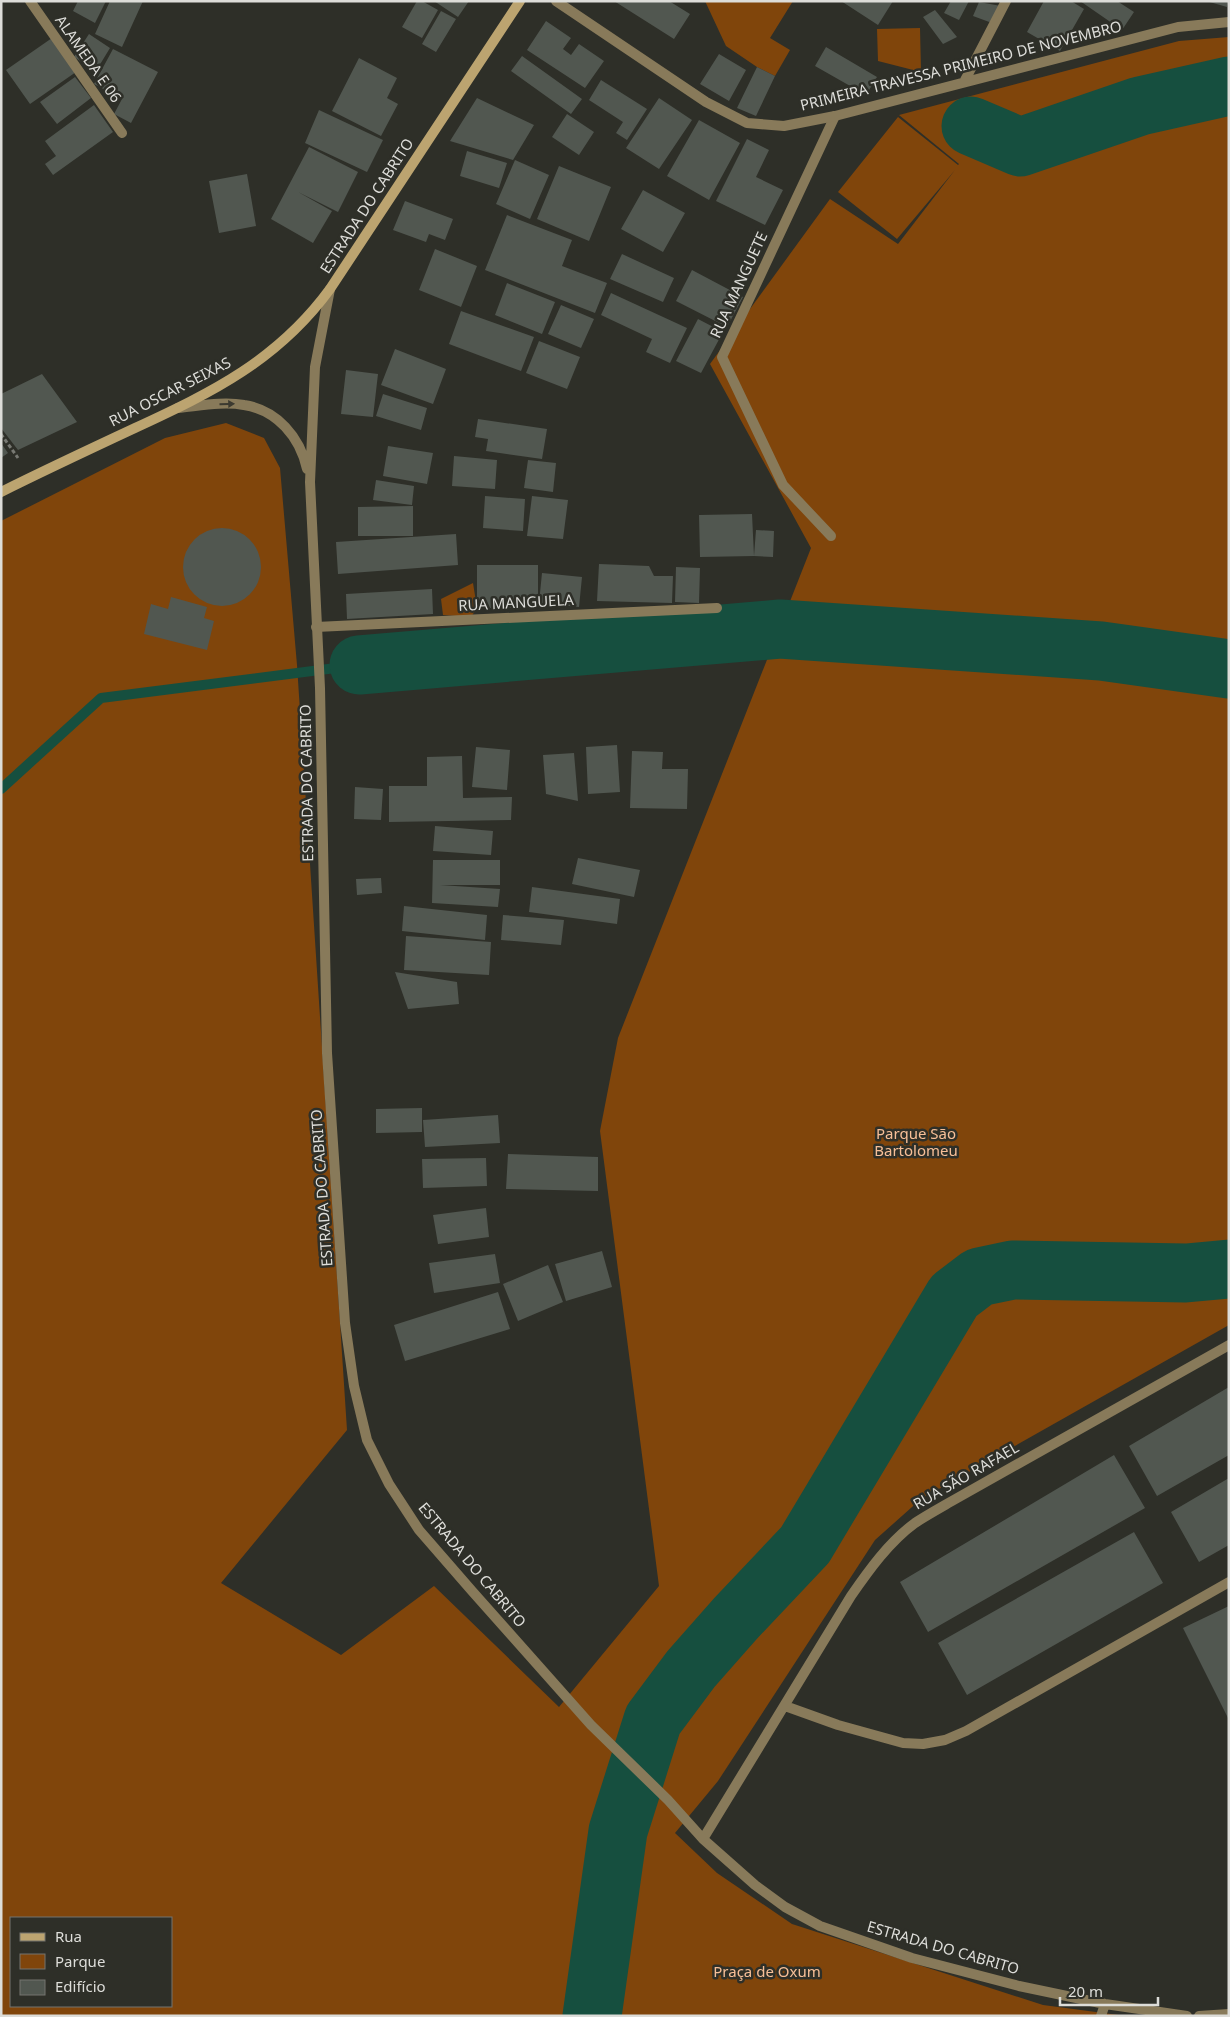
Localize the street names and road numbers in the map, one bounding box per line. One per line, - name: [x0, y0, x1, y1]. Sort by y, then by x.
- street label: ALAMEDA E 06: [51, 11, 126, 106]
- street label: PRIMEIRA TRAVESSA PRIMEIRO DE NOVEMBRO: [798, 15, 1124, 115]
- street label: ESTRADA DO CABRITO: [315, 134, 417, 277]
- street label: RUA MANGUETE: [705, 228, 771, 341]
- street label: RUA OSCAR SEIXAS: [105, 352, 234, 430]
- street label: RUA MANGUELA: [458, 589, 575, 615]
- street label: ESTRADA DO CABRITO: [295, 704, 317, 862]
- street label: ESTRADA DO CABRITO: [306, 1109, 336, 1267]
- street label: RUA SÃO RAFAEL: [909, 1437, 1022, 1514]
- street label: ESTRADA DO CABRITO: [414, 1498, 531, 1631]
- street label: ESTRADA DO CABRITO: [865, 1916, 1022, 1978]

